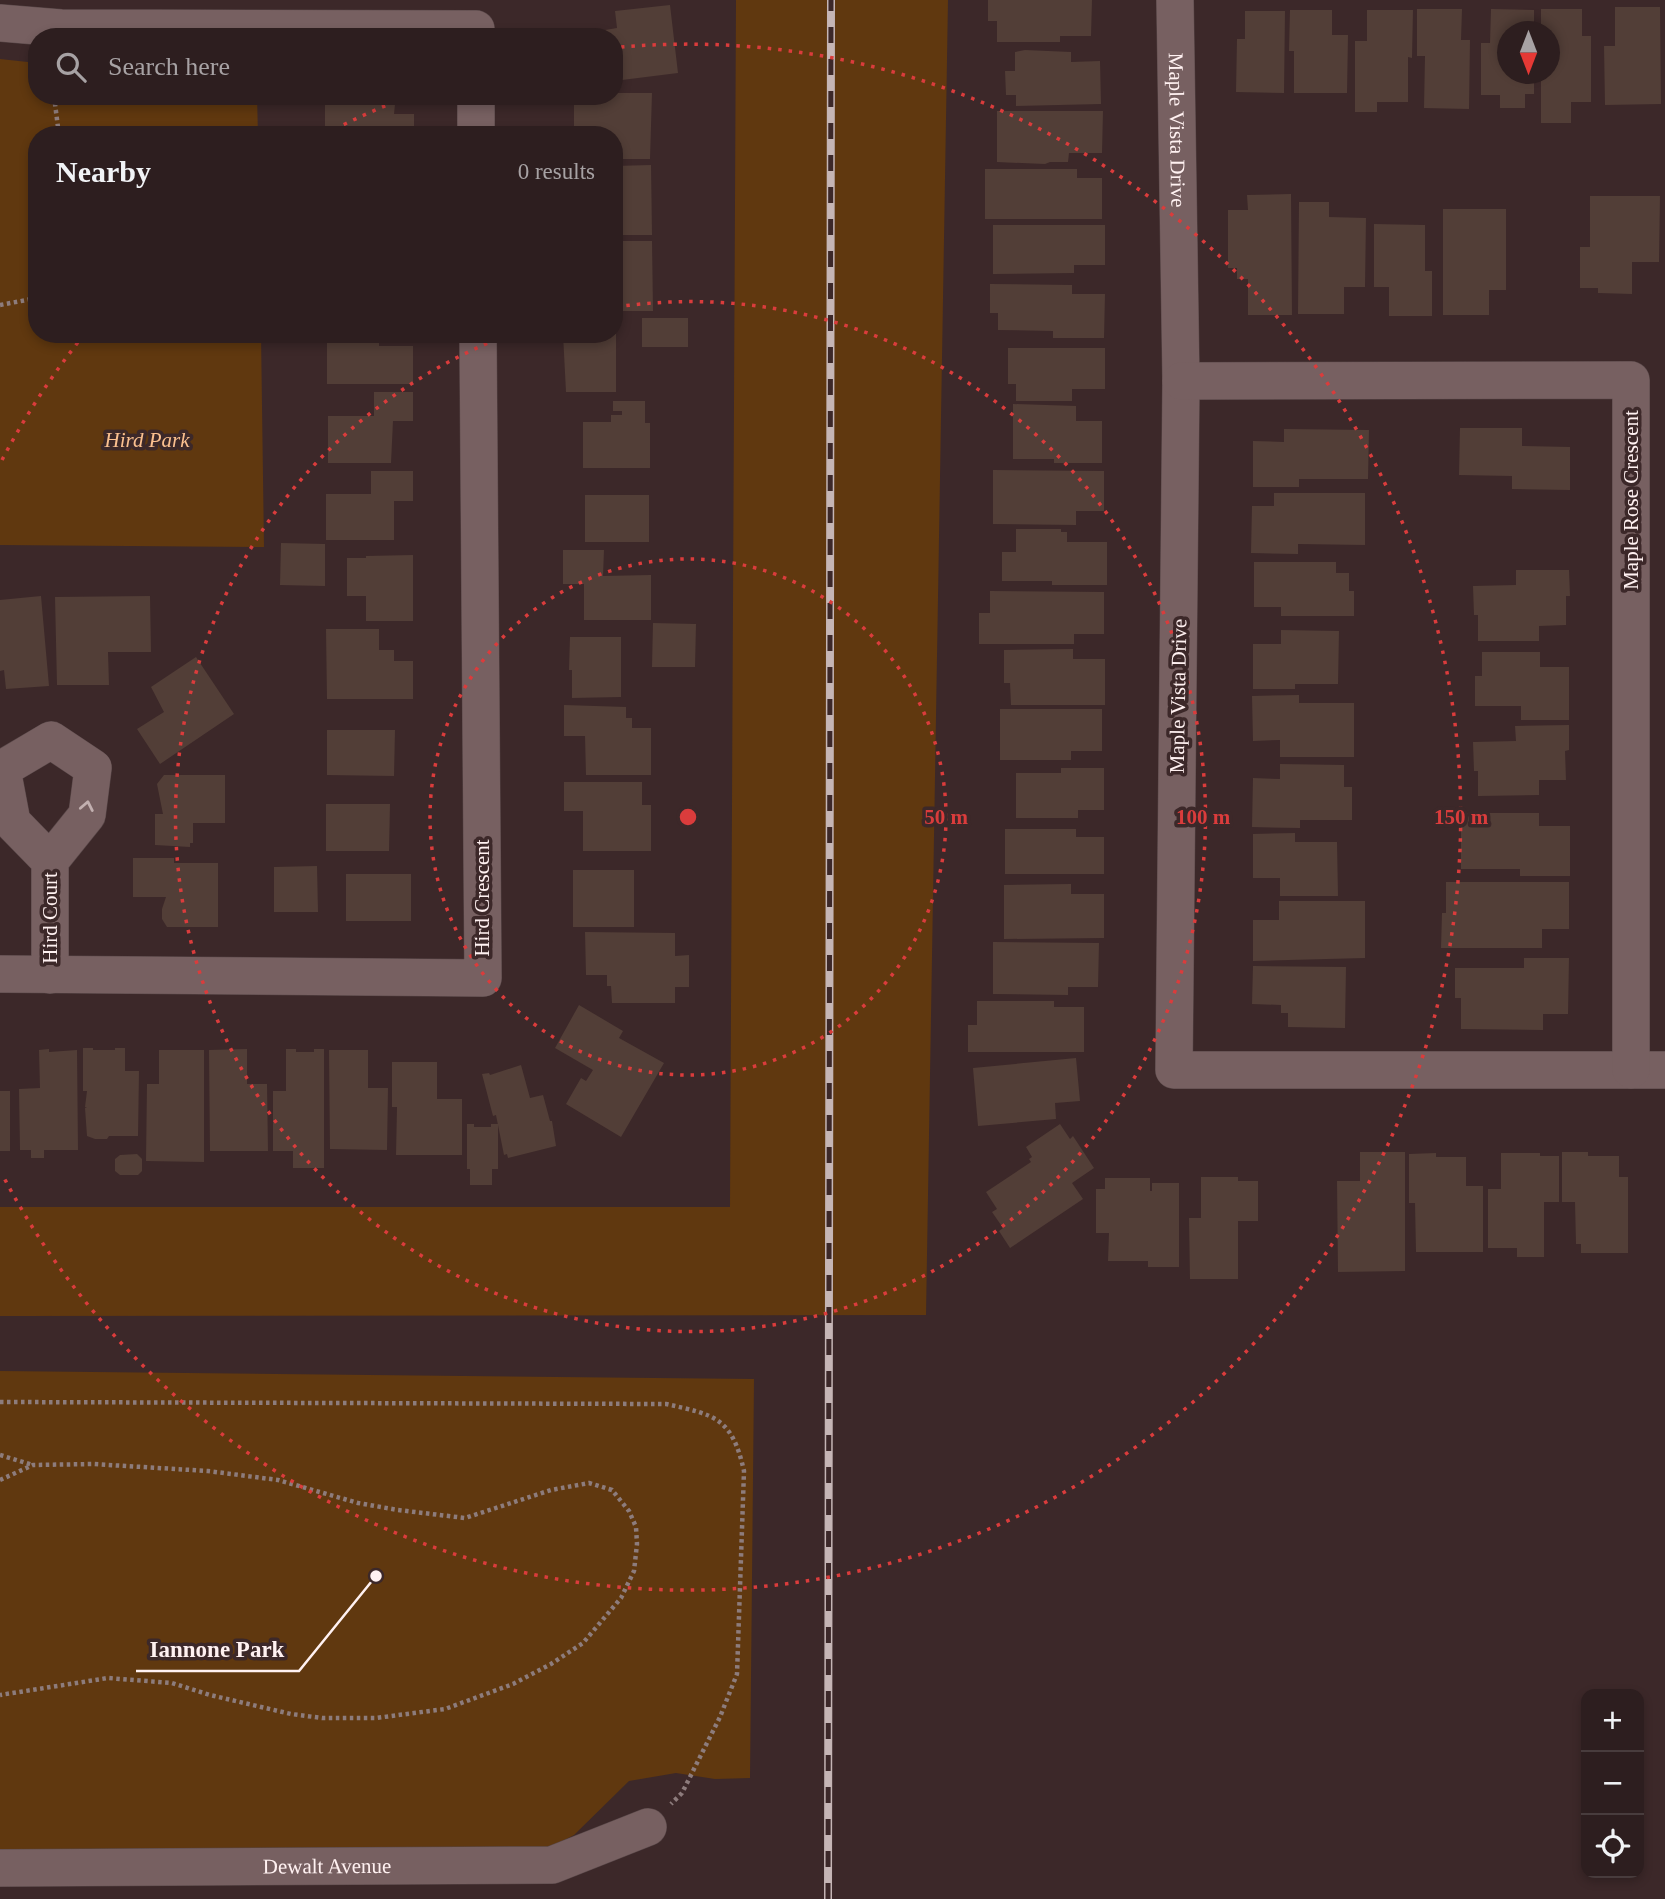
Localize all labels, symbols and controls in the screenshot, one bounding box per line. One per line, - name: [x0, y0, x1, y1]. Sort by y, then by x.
- north arrow: [1497, 21, 1560, 84]
- search box: [28, 28, 623, 105]
- icon: search: [52, 48, 90, 86]
- text: Search here: [108, 52, 230, 81]
- street label: Maple Vista Drive: [1164, 52, 1190, 208]
- text: Nearby: [56, 155, 151, 188]
- text: 0 results: [518, 159, 595, 184]
- street label: Maple Rose Crescent: [1619, 410, 1643, 590]
- park label: Hird Park: [104, 428, 190, 452]
- street label: Maple Vista Drive: [1165, 618, 1191, 774]
- one-way arrow: [79, 800, 94, 812]
- centre of rings: [676, 805, 700, 829]
- text: 50 m: [924, 805, 968, 829]
- text: 100 m: [1176, 805, 1231, 829]
- text: 150 m: [1434, 805, 1489, 829]
- street label: Hird Crescent: [470, 839, 494, 957]
- street label: Hird Court: [38, 872, 62, 964]
- callout: Iannone Park: [136, 1627, 299, 1671]
- text: Iannone Park: [150, 1637, 285, 1662]
- map controls: [1581, 1689, 1644, 1878]
- button: +: [1581, 1689, 1644, 1752]
- button: −: [1581, 1752, 1644, 1815]
- button: locate: [1581, 1815, 1644, 1878]
- street label: Dewalt Avenue: [263, 1854, 391, 1879]

